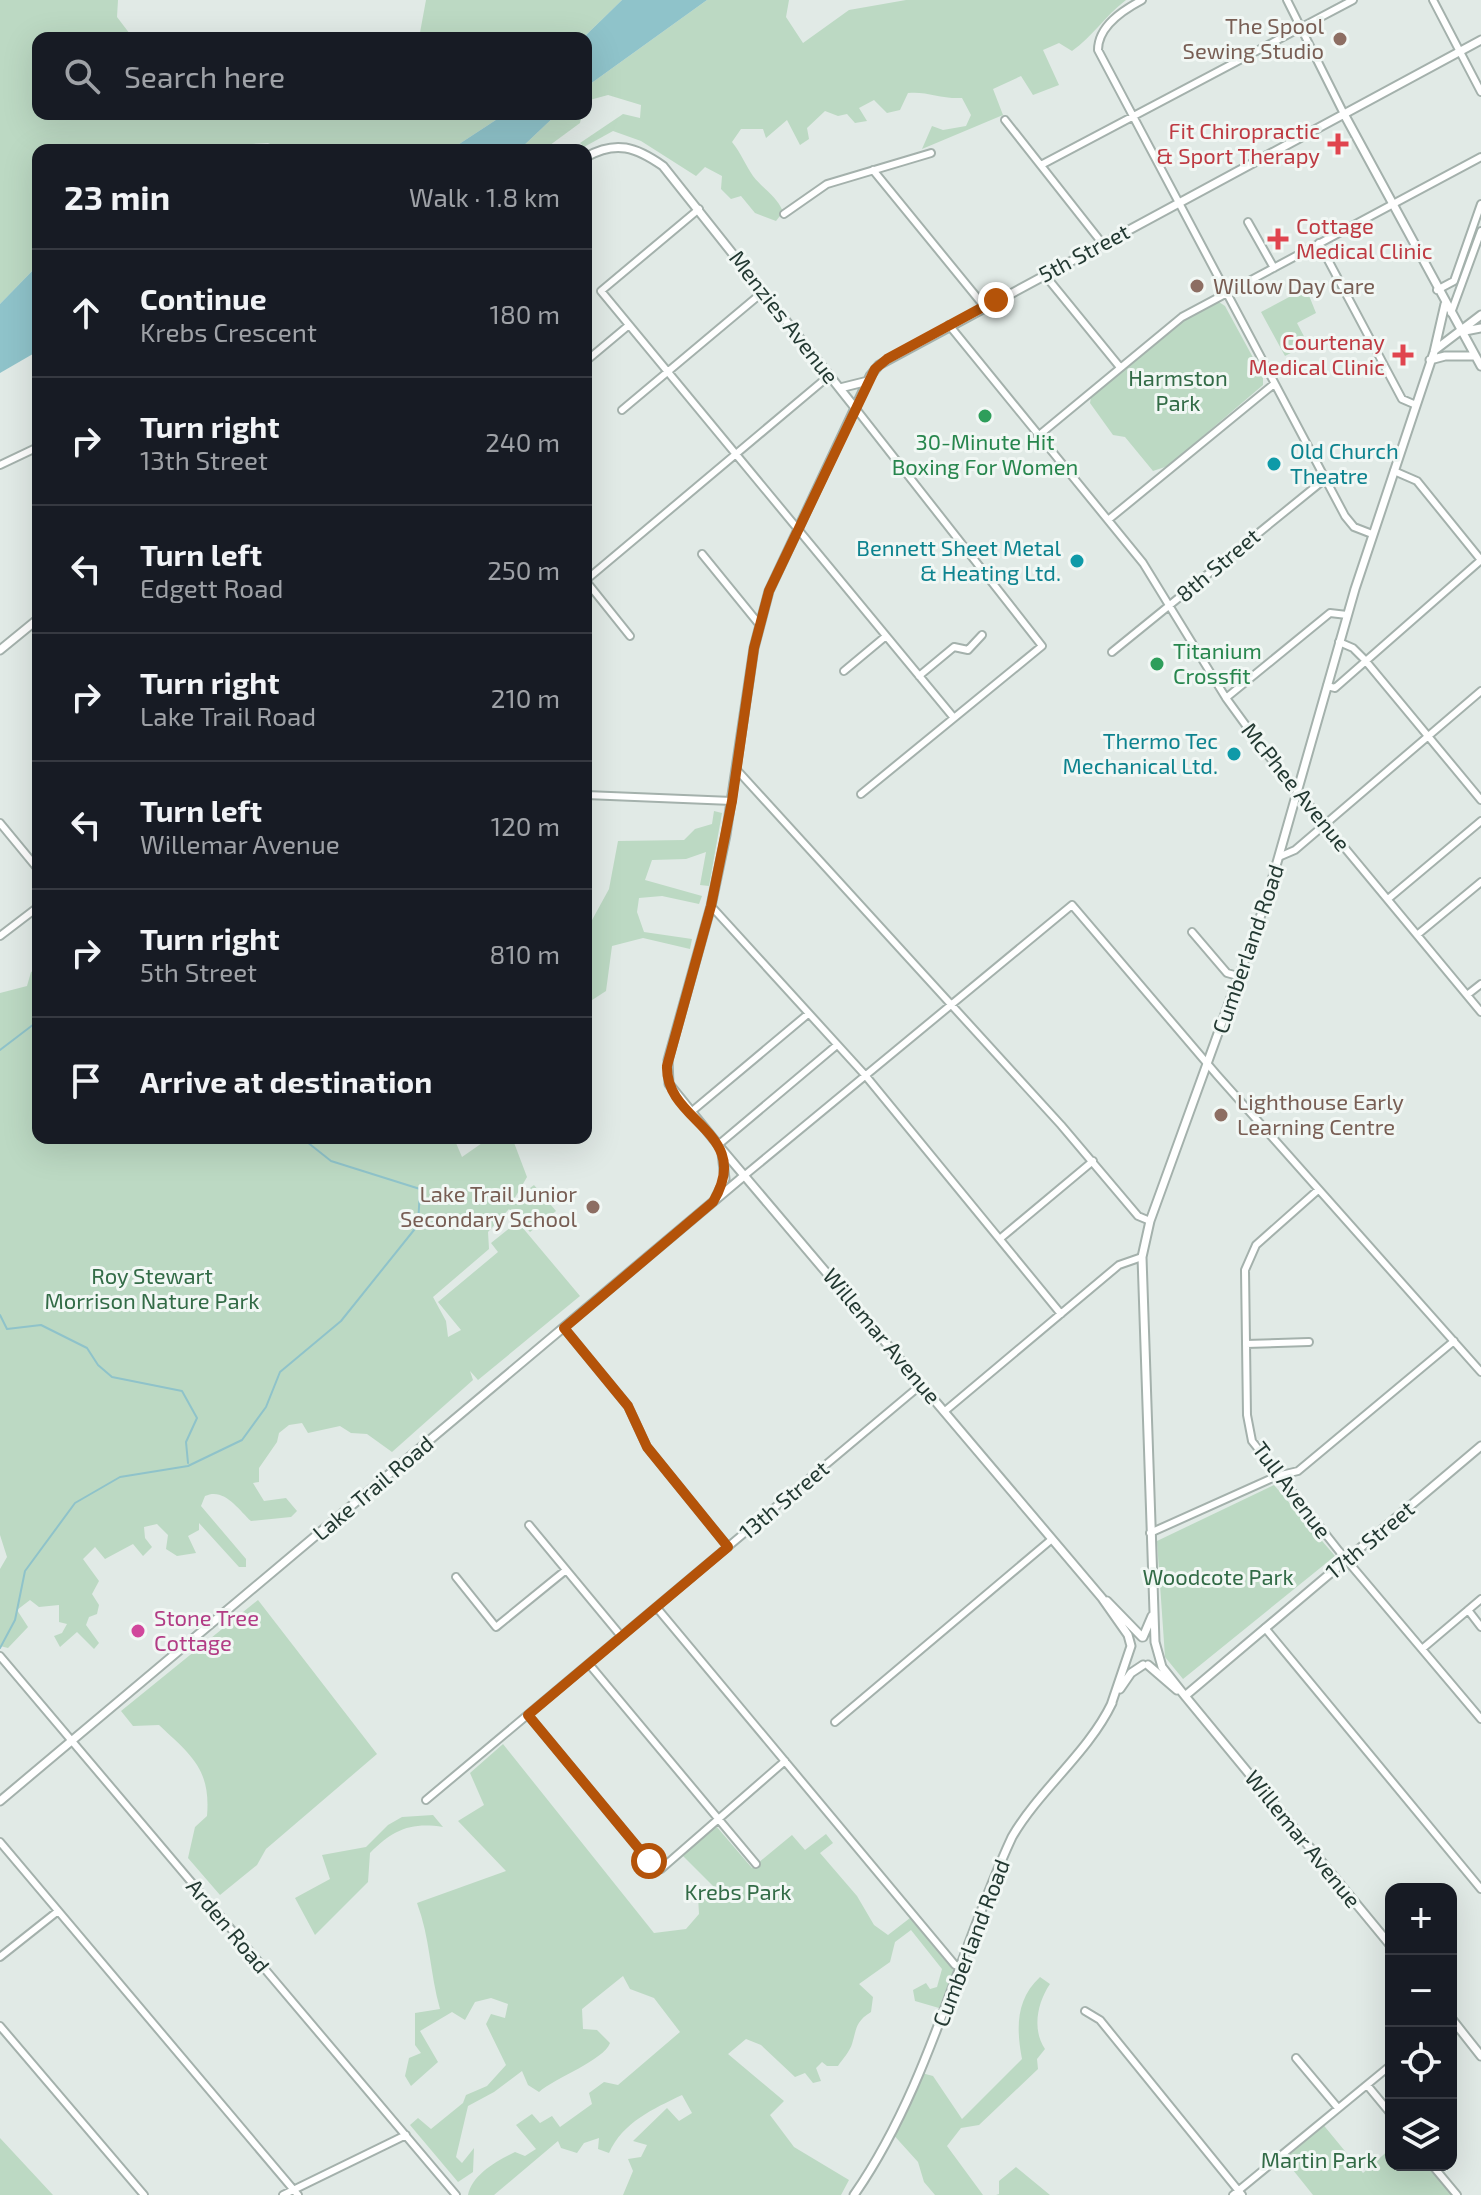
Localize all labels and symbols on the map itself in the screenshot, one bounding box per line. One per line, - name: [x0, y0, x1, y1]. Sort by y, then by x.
- place label: The Spool Sewing Studio: [1183, 12, 1324, 63]
- marker: The Spool Sewing Studio: [1331, 30, 1349, 48]
- place label: Fit Chiropractic & Sport Therapy: [1156, 117, 1320, 168]
- marker: Fit Chiropractic & Sport Therapy: [1327, 133, 1349, 155]
- place label: Cottage Medical Clinic: [1296, 212, 1432, 263]
- street label: 5th Street: [1034, 217, 1133, 287]
- marker: Cottage Medical Clinic: [1267, 228, 1289, 250]
- street label: Menzies Avenue: [725, 245, 845, 388]
- place label: Willow Day Care: [1213, 272, 1375, 298]
- marker: Willow Day Care: [1188, 277, 1206, 295]
- route end: [978, 282, 1014, 318]
- place label: Courtenay Medical Clinic: [1249, 328, 1385, 379]
- marker: Courtenay Medical Clinic: [1392, 344, 1414, 366]
- park label: Harmston Park: [1128, 364, 1228, 415]
- marker: 30-Minute Hit Boxing For Women: [976, 407, 994, 425]
- place label: 30-Minute Hit Boxing For Women: [892, 428, 1078, 479]
- place label: Old Church Theatre: [1290, 437, 1399, 488]
- marker: Old Church Theatre: [1265, 455, 1283, 473]
- street label: 8th Street: [1170, 522, 1264, 607]
- place label: Bennett Sheet Metal & Heating Ltd.: [856, 534, 1061, 585]
- marker: Bennett Sheet Metal & Heating Ltd.: [1068, 552, 1086, 570]
- place label: Titanium Crossfit: [1173, 637, 1262, 688]
- marker: Titanium Crossfit: [1148, 655, 1166, 673]
- street label: McPhee Avenue: [1237, 717, 1356, 856]
- place label: Thermo Tec Mechanical Ltd.: [1063, 727, 1218, 778]
- marker: Thermo Tec Mechanical Ltd.: [1225, 745, 1243, 763]
- street label: Cumberland Road: [1206, 861, 1288, 1037]
- place label: Lighthouse Early Learning Centre: [1237, 1088, 1404, 1139]
- marker: Lighthouse Early Learning Centre: [1212, 1106, 1230, 1124]
- place label: Lake Trail Junior Secondary School: [400, 1180, 577, 1231]
- marker: Lake Trail Junior Secondary School: [584, 1198, 602, 1216]
- park label: Roy Stewart Morrison Nature Park: [44, 1262, 260, 1313]
- street label: Willemar Avenue: [818, 1262, 947, 1408]
- street label: Lake Trail Road: [307, 1429, 438, 1545]
- street label: Tull Avenue: [1248, 1436, 1337, 1543]
- street label: 13th Street: [734, 1454, 833, 1544]
- street label: 17th Street: [1320, 1495, 1419, 1584]
- park label: Woodcote Park: [1142, 1563, 1294, 1589]
- place label: Stone Tree Cottage: [154, 1604, 259, 1655]
- marker: Stone Tree Cottage: [129, 1622, 147, 1640]
- street label: Willemar Avenue: [1240, 1765, 1367, 1912]
- route start: [631, 1843, 667, 1879]
- street label: Cumberland Road: [926, 1855, 1014, 2030]
- street label: Arden Road: [182, 1873, 276, 1978]
- park label: Krebs Park: [685, 1878, 791, 1904]
- park label: Martin Park: [1261, 2146, 1377, 2172]

